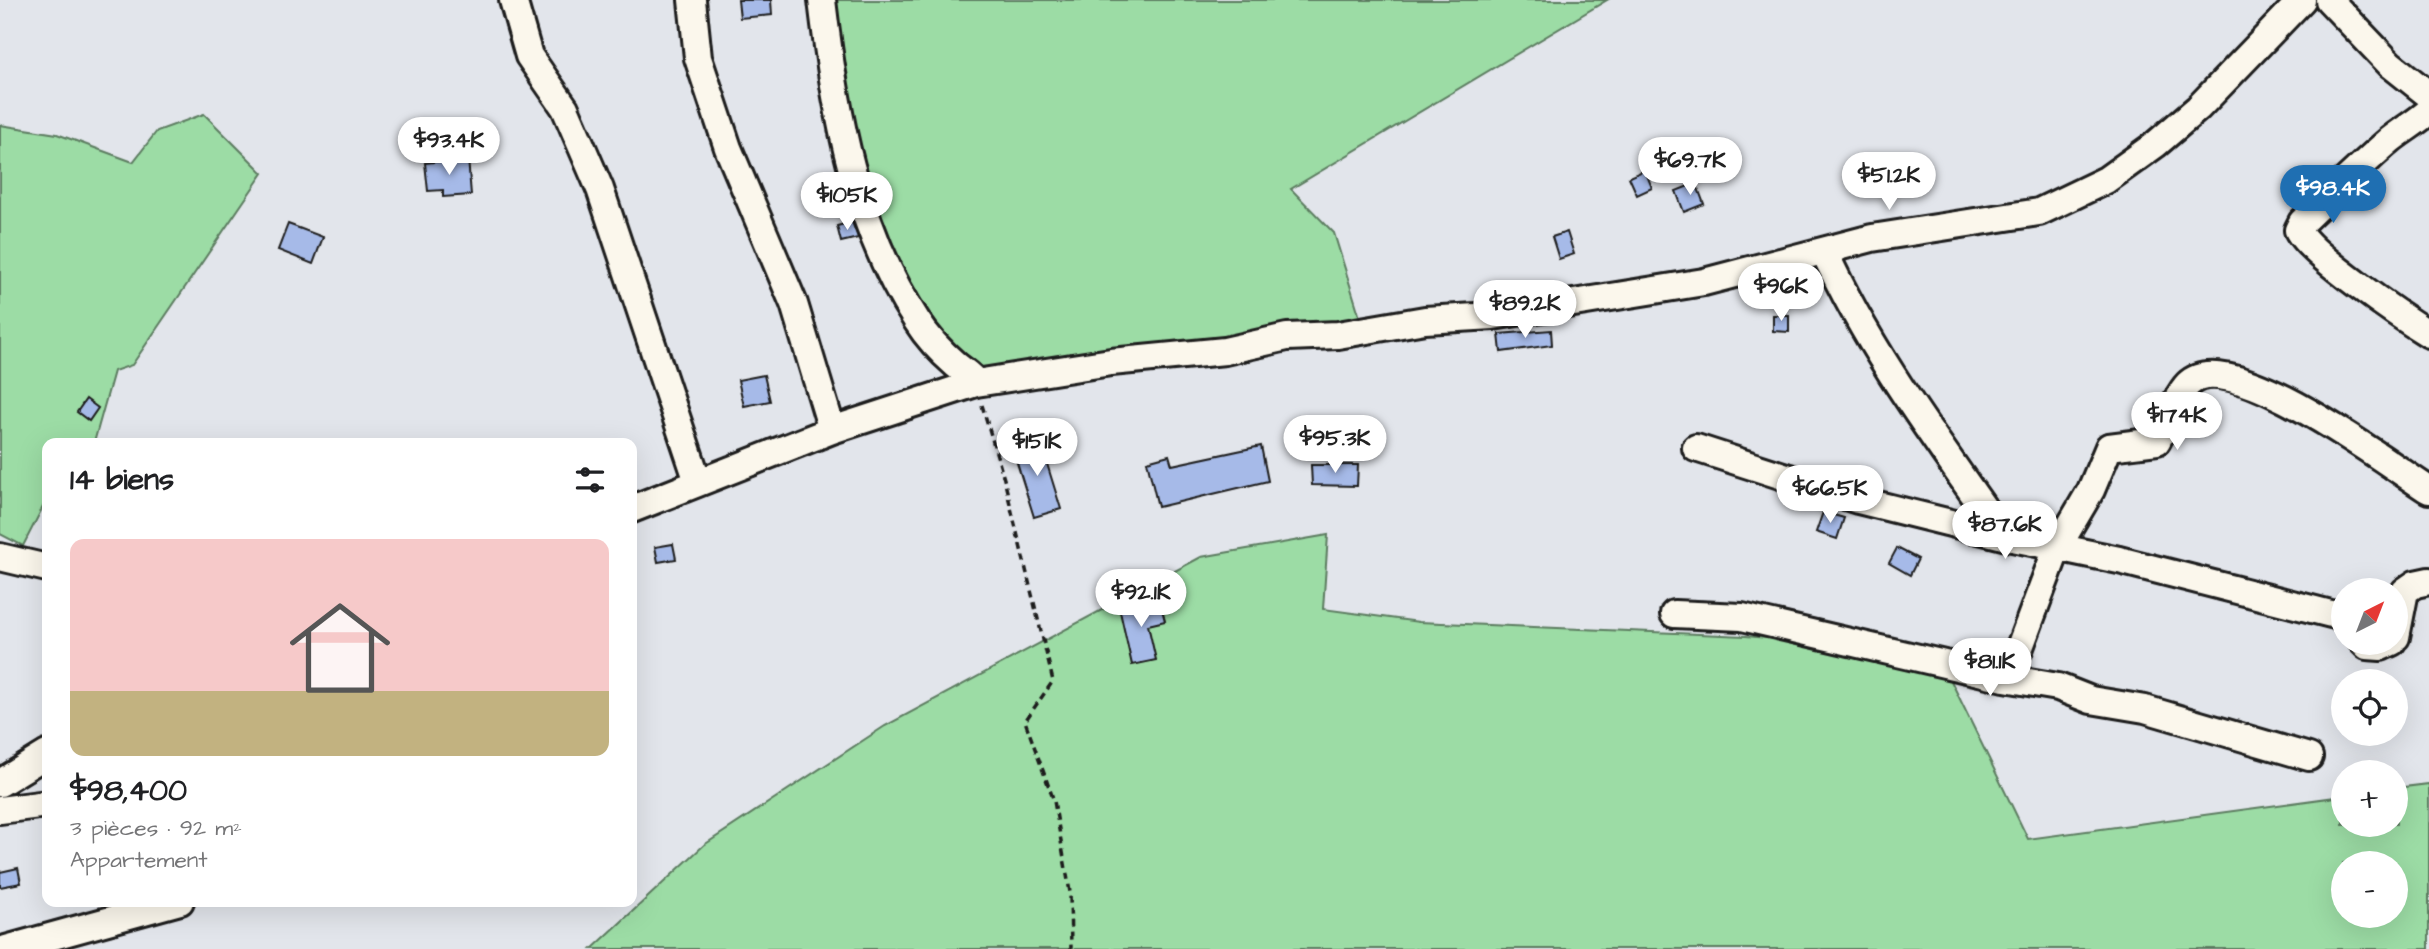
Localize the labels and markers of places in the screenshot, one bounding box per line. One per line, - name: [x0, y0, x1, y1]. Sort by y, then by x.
- pin: $93.4K: [392, 118, 506, 177]
- pin: $69.7K: [1633, 138, 1747, 197]
- pin: $51.2K: [1832, 152, 1946, 212]
- pin: $98.4K: [2276, 166, 2390, 225]
- pin: $105K: [798, 173, 896, 232]
- pin: $96K: [1740, 264, 1822, 323]
- pin: $89.2K: [1468, 280, 1582, 340]
- pin: $174K: [2128, 392, 2226, 452]
- pin: $95.3K: [1278, 416, 1392, 475]
- pin: $151K: [988, 419, 1086, 478]
- pin: $66.5K: [1773, 466, 1887, 525]
- pin: $87.6K: [1948, 502, 2062, 561]
- pin: $92.1K: [1084, 570, 1198, 629]
- pin: $81.1K: [1933, 638, 2047, 698]

